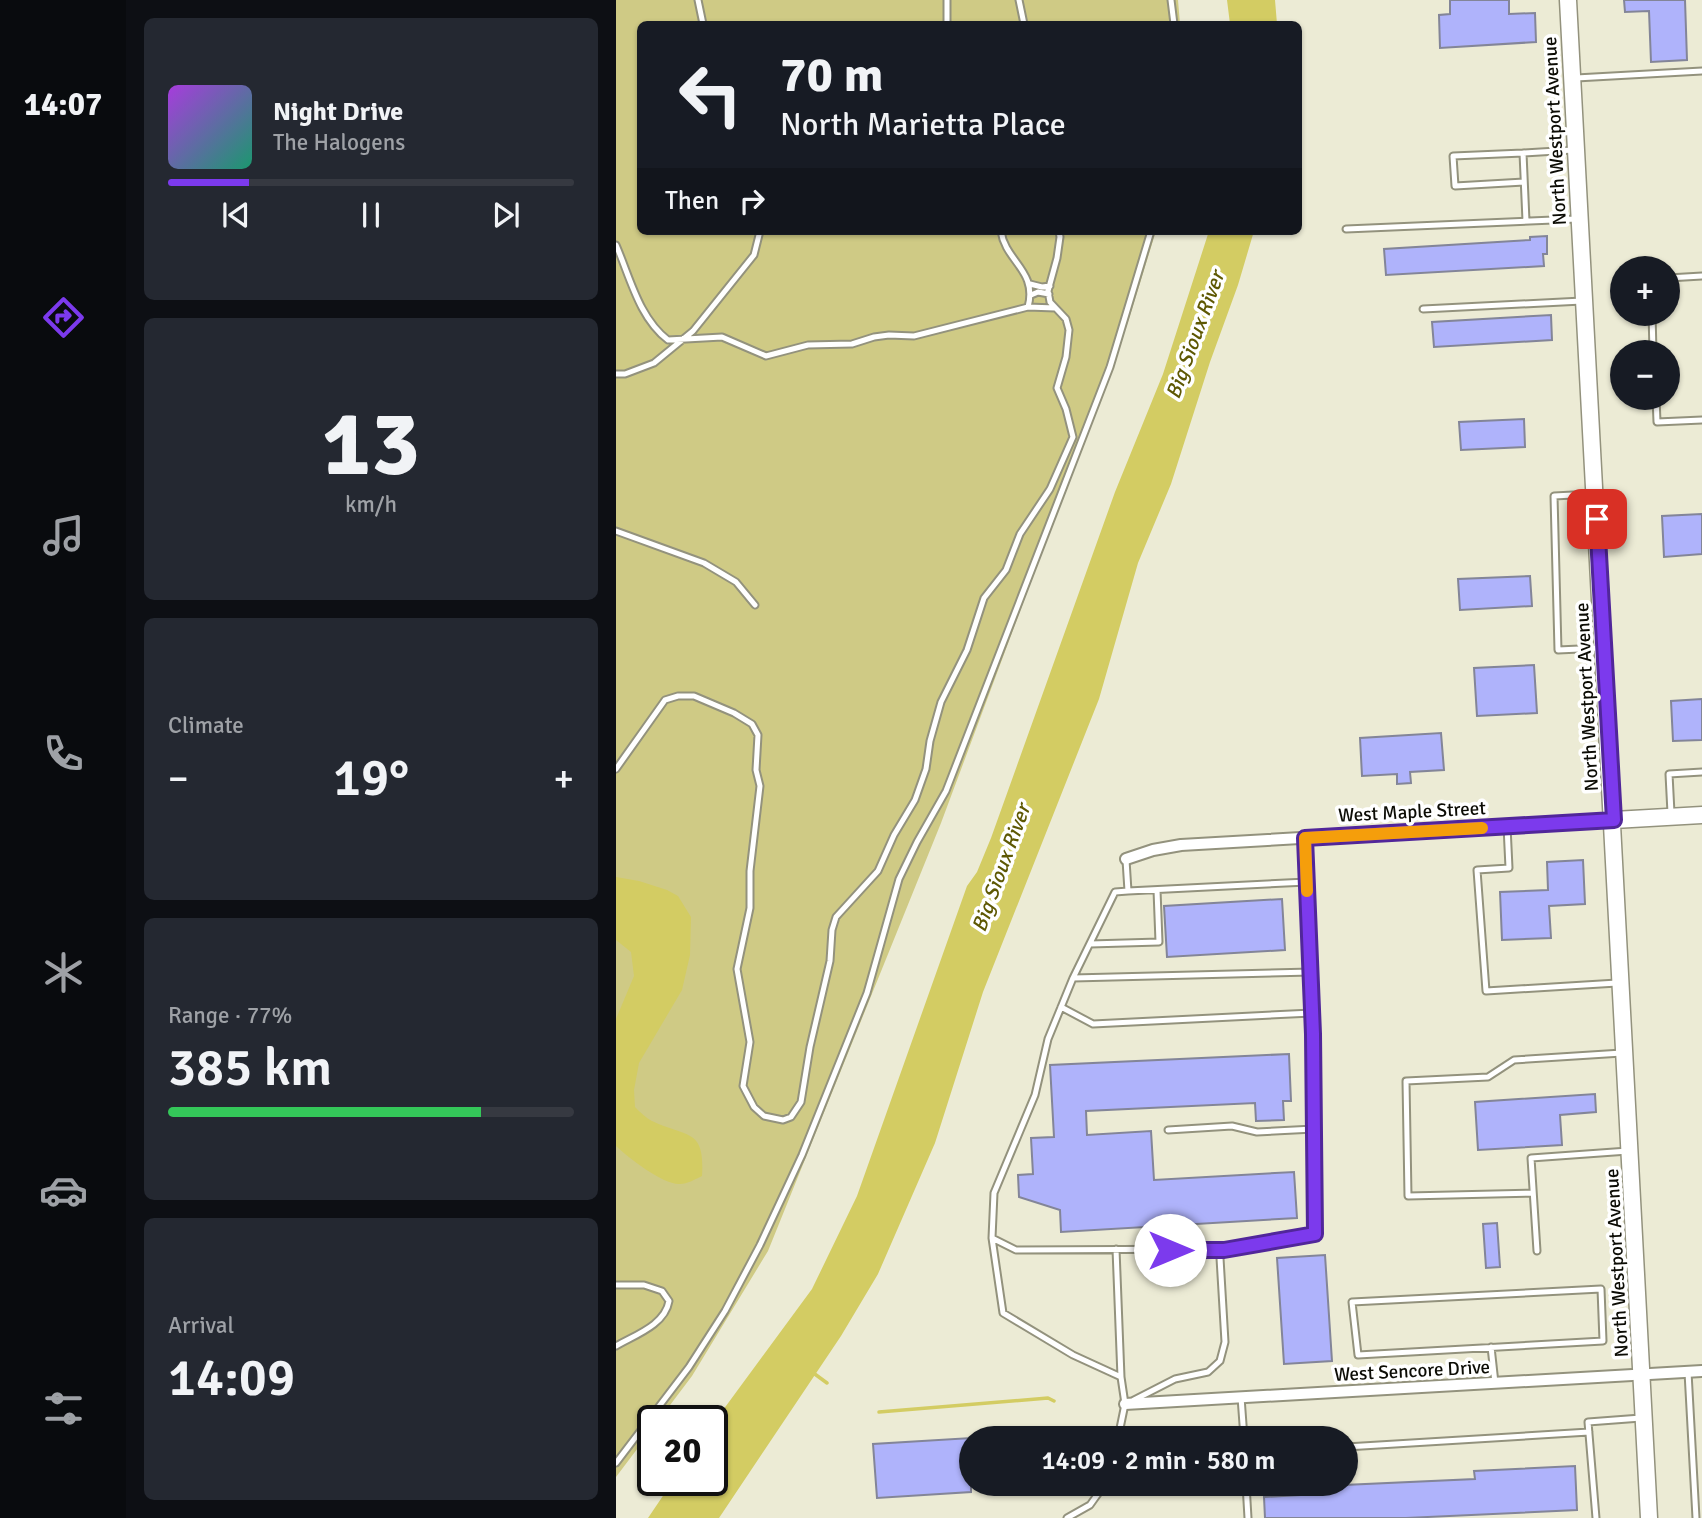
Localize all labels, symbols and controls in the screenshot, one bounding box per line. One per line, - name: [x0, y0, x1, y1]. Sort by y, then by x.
- street label: North Westport Avenue: [1538, 36, 1572, 226]
- text: 70 m: [780, 45, 883, 105]
- icon: left: [665, 49, 756, 140]
- text: 14:07: [24, 85, 102, 124]
- text: Night Drive: [273, 96, 403, 128]
- text: North Marietta Place: [780, 105, 1066, 144]
- text: The Halogens: [273, 128, 405, 157]
- icon: right: [733, 182, 771, 220]
- text: Then: [665, 185, 719, 217]
- icon: previous: [217, 196, 255, 234]
- icon: pause: [352, 196, 390, 234]
- icon: next: [487, 196, 525, 234]
- map controls: [1610, 256, 1680, 410]
- button: +: [1610, 256, 1680, 326]
- water label: Big Sioux River: [1160, 265, 1231, 402]
- icon: directions: [39, 293, 88, 342]
- button: −: [1610, 340, 1680, 410]
- text: 13: [322, 388, 420, 501]
- pin: [1567, 489, 1627, 549]
- text: km/h: [345, 490, 397, 519]
- icon: arrive: [1578, 500, 1616, 538]
- icon: music: [39, 511, 88, 560]
- street label: North Westport Avenue: [1570, 602, 1604, 792]
- text: Climate: [168, 711, 244, 740]
- icon: phone: [39, 729, 88, 778]
- text: 19°: [333, 746, 409, 810]
- text: −: [168, 755, 189, 802]
- text: +: [553, 755, 574, 802]
- street label: West Maple Street: [1338, 796, 1487, 828]
- water label: Big Sioux River: [966, 798, 1037, 935]
- icon: climate: [39, 948, 88, 997]
- text: Range · 77%: [168, 1001, 292, 1030]
- text: 385 km: [168, 1036, 332, 1100]
- icon: car: [39, 1166, 88, 1215]
- street label: North Westport Avenue: [1600, 1168, 1634, 1358]
- position arrow: [1133, 1213, 1207, 1287]
- text: Arrival: [168, 1311, 234, 1340]
- text: 14:09: [168, 1346, 295, 1410]
- street label: West Sencore Drive: [1334, 1355, 1491, 1387]
- icon: filters: [39, 1384, 88, 1433]
- speed limit sign: 20: [637, 1405, 728, 1496]
- text: 14:09 · 2 min · 580 m: [1042, 1445, 1275, 1477]

